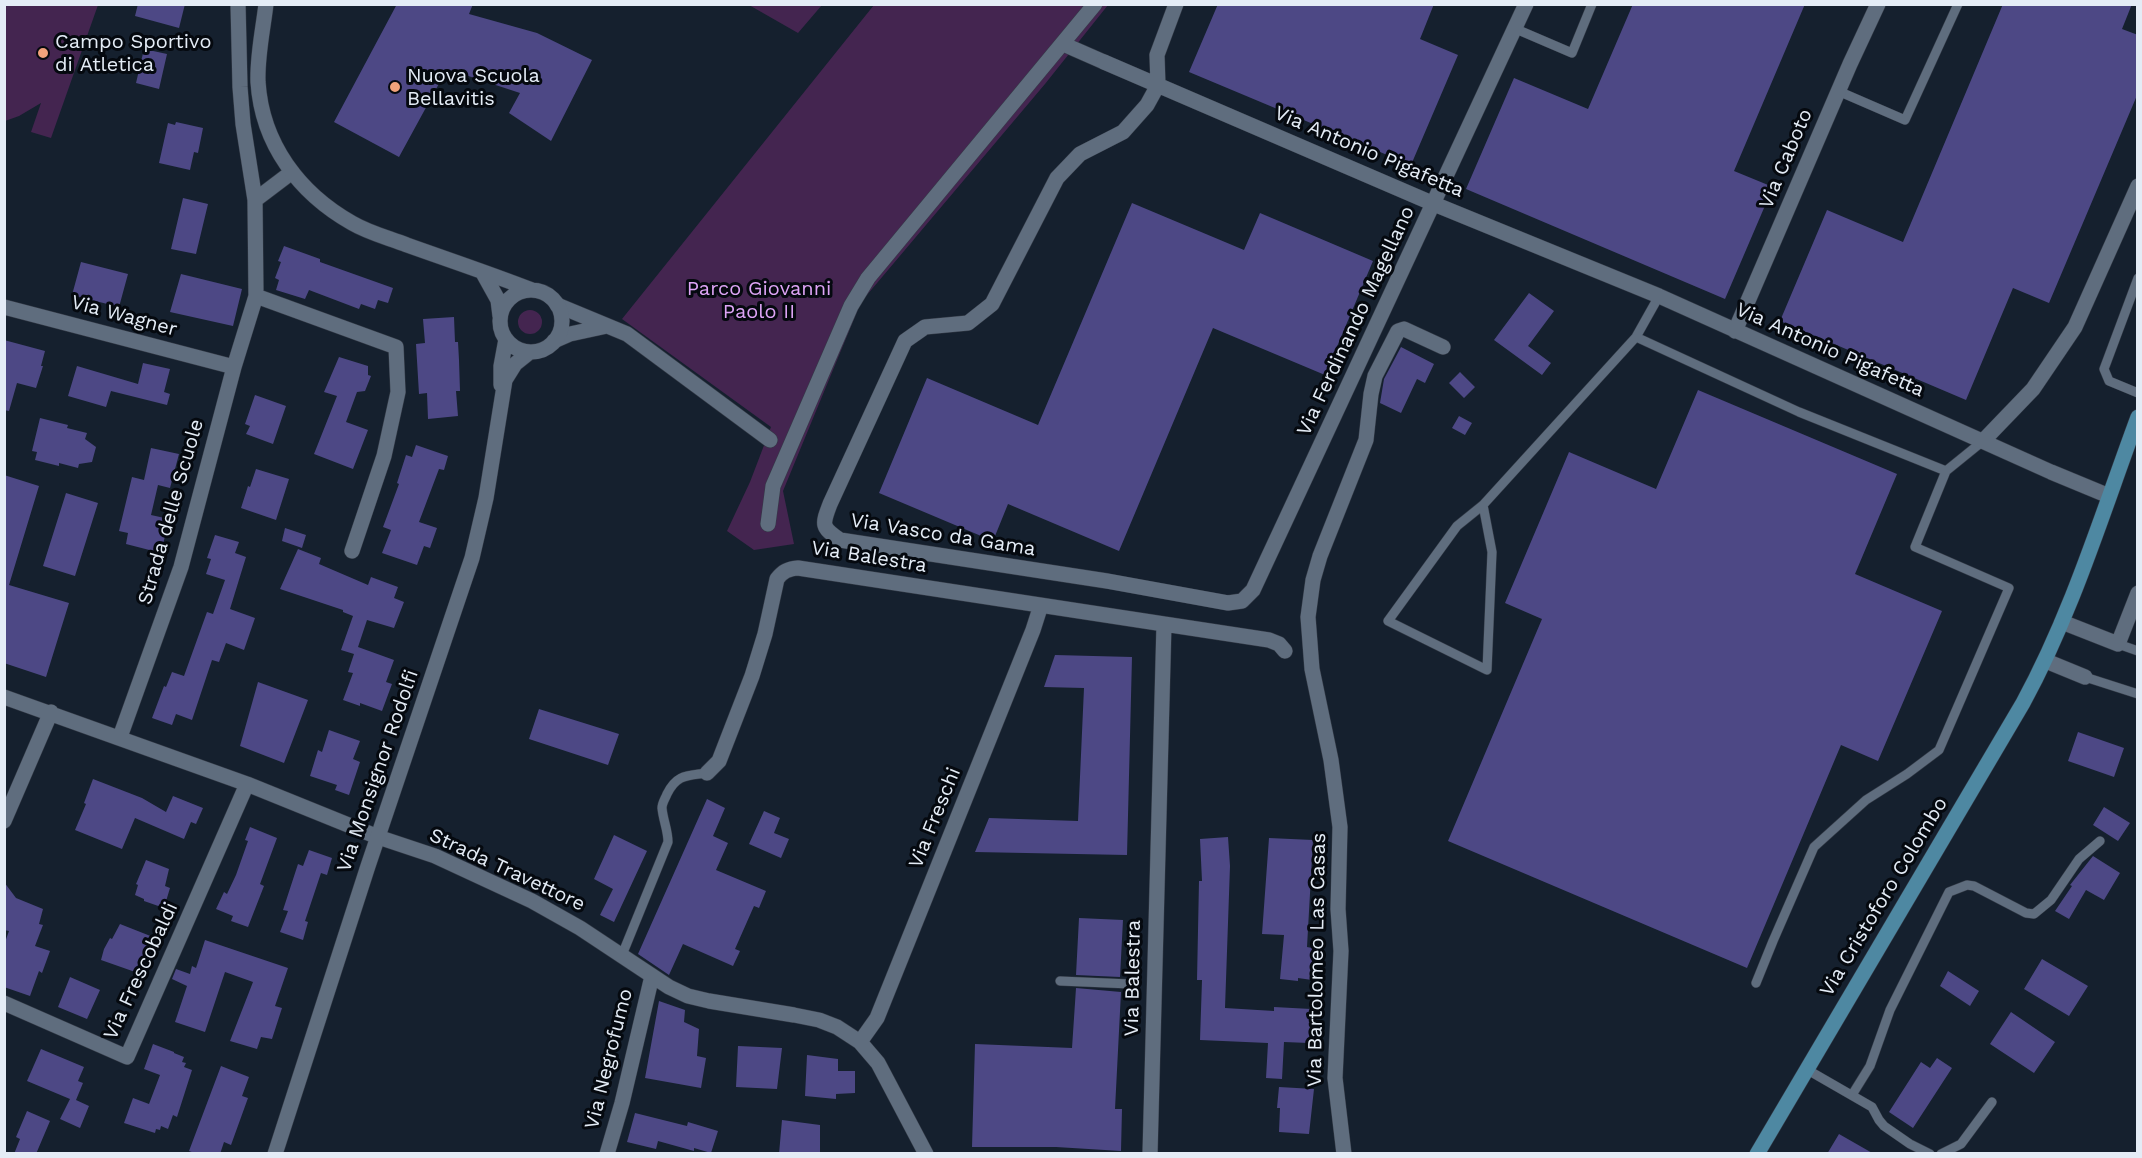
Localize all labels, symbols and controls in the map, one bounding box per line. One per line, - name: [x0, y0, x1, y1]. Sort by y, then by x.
- place label: Campo Sportivo di Atletica: [55, 30, 211, 77]
- marker: Campo Sportivo di Atletica: [36, 46, 50, 60]
- place label: Nuova Scuola Bellavitis: [407, 64, 540, 111]
- marker: Nuova Scuola Bellavitis: [388, 80, 402, 94]
- street label: Via Antonio Pigafetta: [1271, 101, 1467, 203]
- street label: Via Caboto: [1754, 105, 1818, 213]
- street label: Via Ferdinando Magellano: [1292, 202, 1420, 440]
- park label: Parco Giovanni Paolo II: [687, 277, 831, 324]
- street label: Via Wagner: [68, 290, 180, 342]
- street label: Via Antonio Pigafetta: [1732, 298, 1928, 402]
- street label: Strada delle Scuole: [133, 417, 209, 607]
- street label: Via Vasco da Gama: [849, 509, 1037, 561]
- street label: Via Balestra: [810, 536, 928, 578]
- street label: Via Monsignor Rodolfi: [332, 667, 424, 875]
- street label: Via Freschi: [904, 764, 966, 872]
- street label: Via Cristoforo Colombo: [1815, 793, 1953, 1001]
- street label: Strada Travettore: [425, 823, 589, 917]
- street label: Via Bartolomeo Las Casas: [1303, 833, 1331, 1087]
- street label: Via Frescobaldi: [99, 899, 183, 1043]
- street label: Via Balestra: [1120, 920, 1146, 1036]
- street label: Via Negrofumo: [580, 986, 638, 1132]

